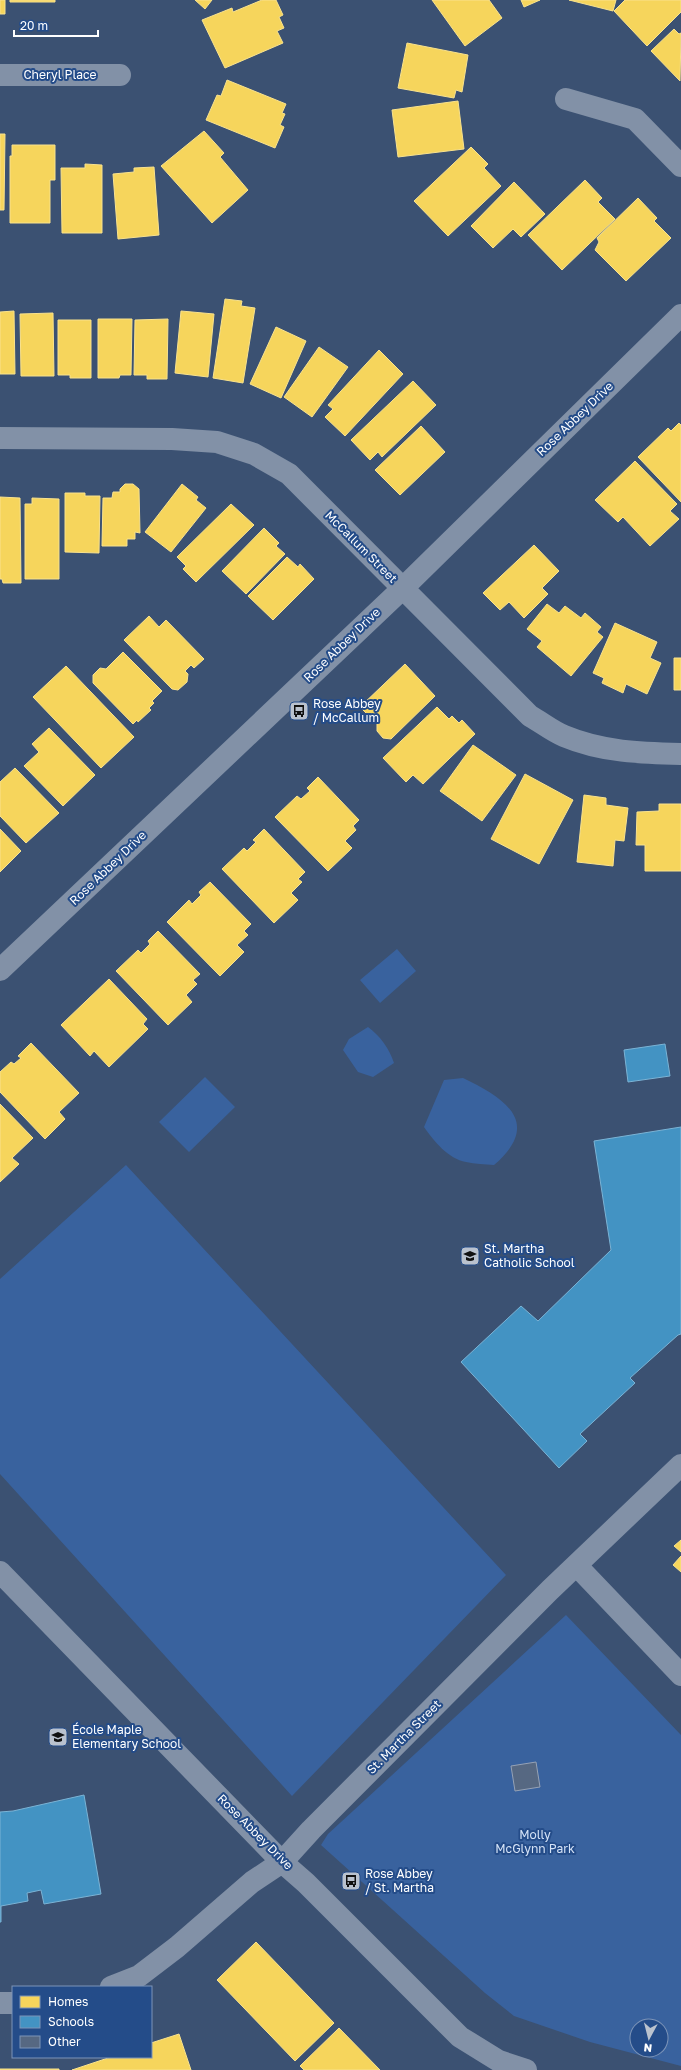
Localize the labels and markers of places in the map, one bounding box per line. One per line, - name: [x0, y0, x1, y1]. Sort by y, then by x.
- place label: Rose Abbey / McCallum: [313, 696, 381, 725]
- bus stop icon: Rose Abbey / McCallum: [288, 700, 310, 722]
- place label: St. Martha Catholic School: [484, 1241, 575, 1270]
- school or university icon: St. Martha Catholic School: [459, 1245, 481, 1267]
- place label: École Maple Elementary School: [72, 1722, 181, 1751]
- school or university icon: École Maple Elementary School: [47, 1726, 69, 1748]
- place label: Rose Abbey / St. Martha: [365, 1866, 434, 1895]
- bus stop icon: Rose Abbey / St. Martha: [340, 1870, 362, 1892]

